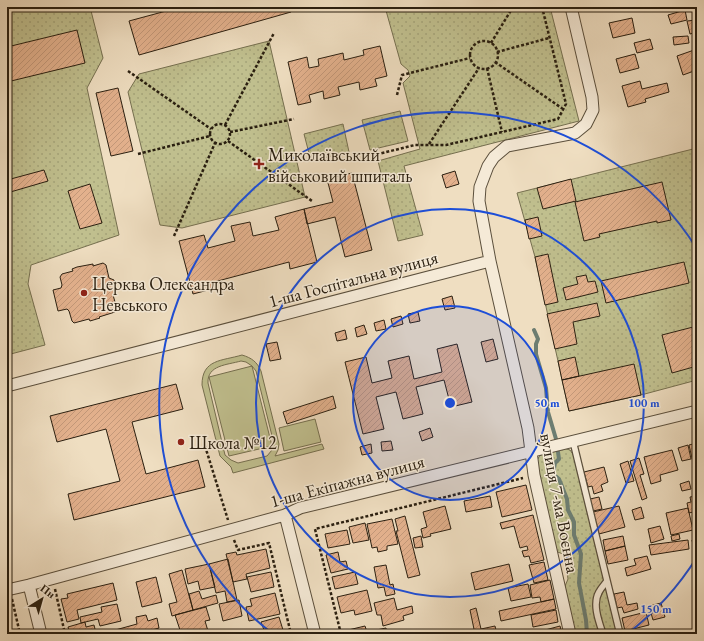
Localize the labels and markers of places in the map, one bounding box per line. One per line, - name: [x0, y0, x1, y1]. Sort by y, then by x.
- place label: Миколаївський військовий шпиталь: [268, 143, 413, 187]
- marker: Миколаївський військовий шпиталь: [253, 158, 265, 170]
- place label: Церква Олександра Невського: [92, 272, 235, 316]
- marker: Церква Олександра Невського: [79, 288, 89, 298]
- centre of rings: [443, 396, 457, 410]
- place label: Школа №12: [189, 431, 277, 454]
- marker: Школа №12: [176, 437, 186, 447]

